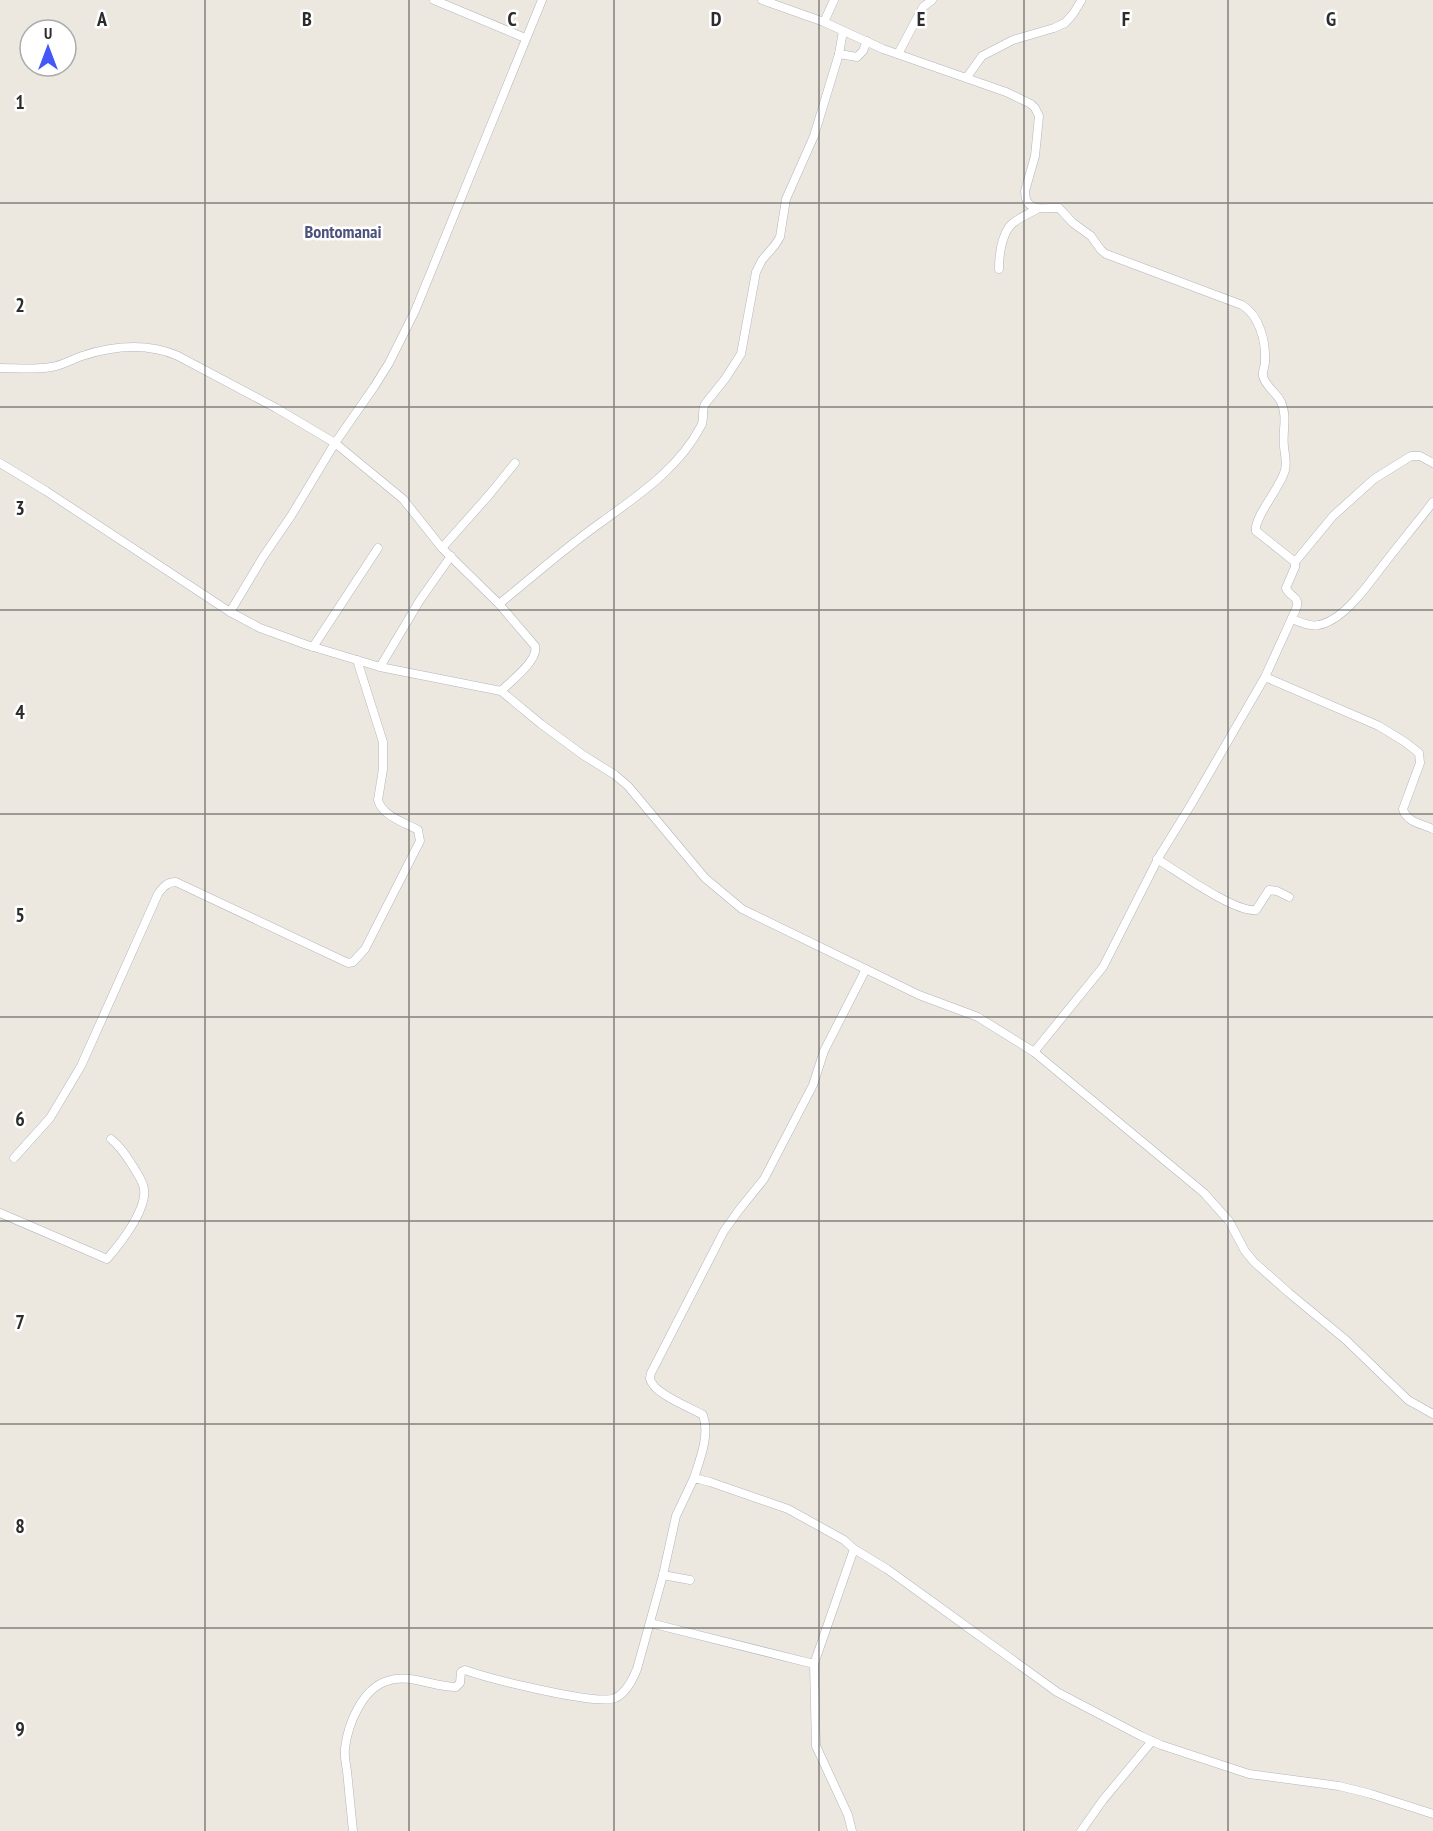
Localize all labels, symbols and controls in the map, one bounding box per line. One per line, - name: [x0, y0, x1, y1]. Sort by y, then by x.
- text: A: [96, 6, 108, 32]
- text: B: [302, 6, 312, 32]
- text: C: [507, 6, 517, 32]
- text: D: [711, 6, 722, 32]
- text: E: [917, 6, 925, 32]
- text: F: [1122, 6, 1130, 32]
- text: G: [1326, 6, 1336, 32]
- north arrow: [18, 18, 78, 78]
- text: U: [44, 23, 52, 43]
- text: 1: [15, 89, 25, 115]
- district label: Bontomanai: [304, 220, 382, 243]
- text: 2: [15, 292, 25, 318]
- text: 3: [15, 495, 25, 521]
- text: 4: [15, 699, 25, 725]
- text: 5: [15, 902, 25, 928]
- text: 6: [15, 1106, 25, 1132]
- text: 7: [15, 1309, 25, 1335]
- text: 8: [15, 1513, 25, 1539]
- text: 9: [15, 1716, 25, 1742]

